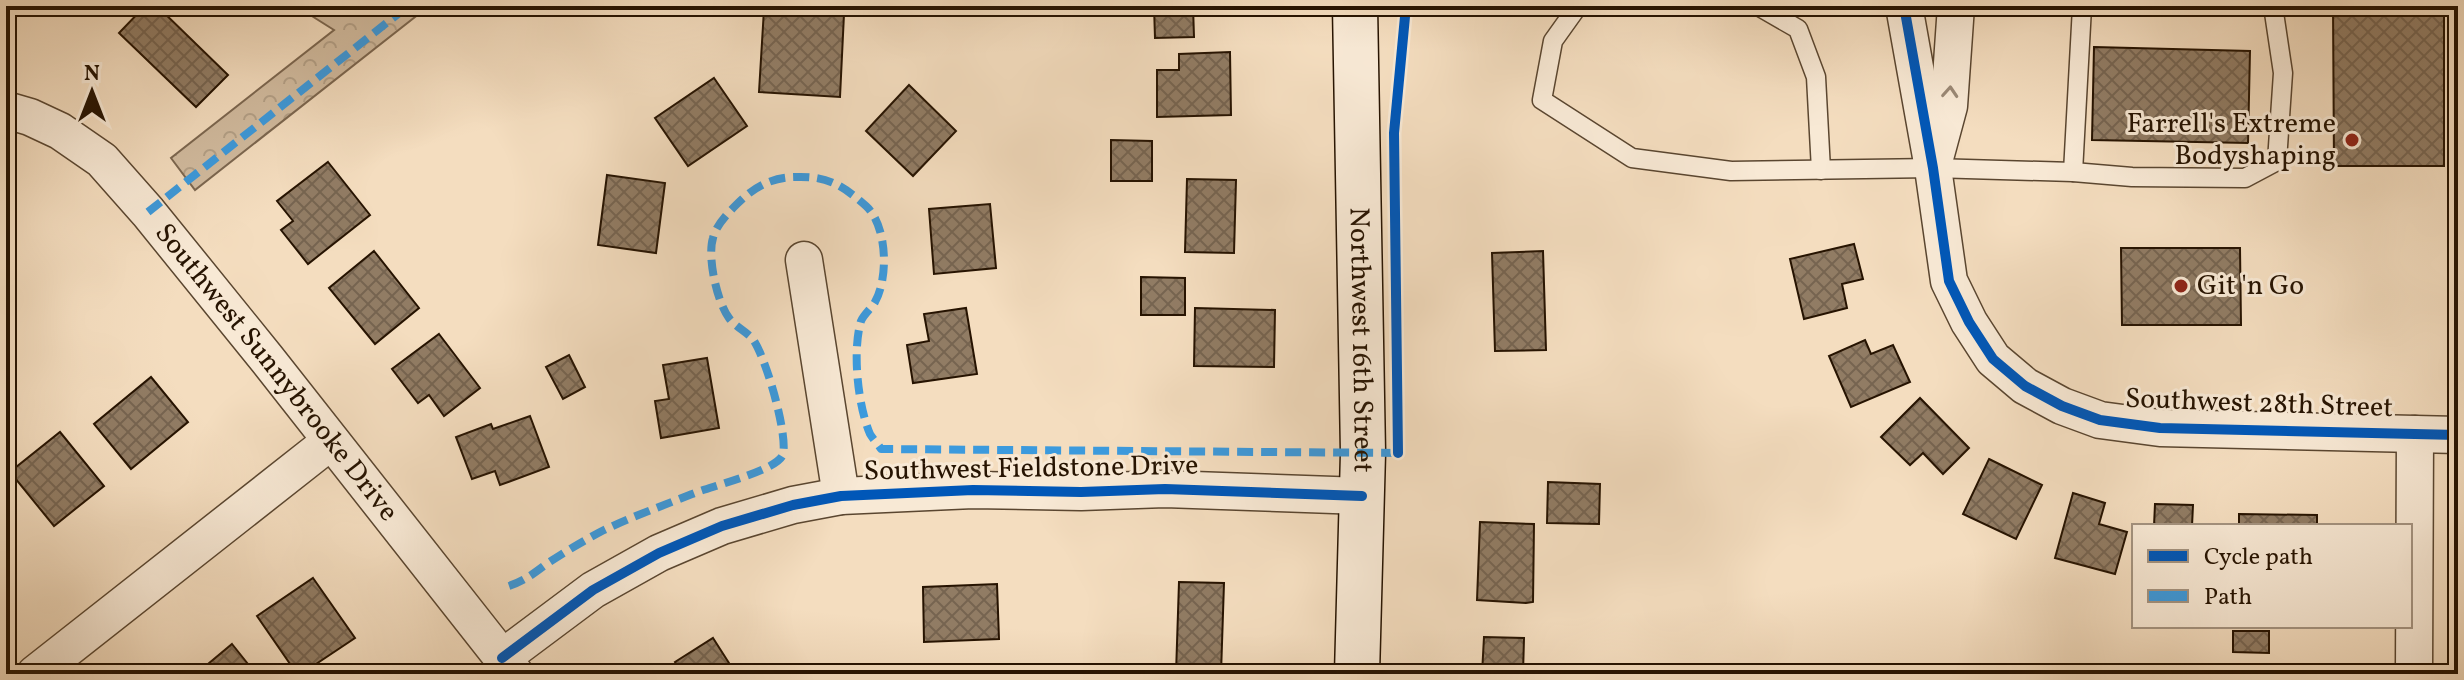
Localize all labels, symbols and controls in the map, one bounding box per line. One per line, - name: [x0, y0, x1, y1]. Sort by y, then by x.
- north arrow: [52, 52, 132, 132]
- text: N: [84, 59, 100, 90]
- one-way arrow: [1941, 85, 1958, 98]
- place label: Farrell's Extreme Bodyshaping: [2127, 105, 2336, 176]
- marker: Farrell's Extreme Bodyshaping: [2343, 131, 2361, 149]
- street label: Northwest 16th Street: [1339, 207, 1383, 473]
- street label: Southwest Sunnybrooke Drive: [145, 215, 407, 530]
- place label: Git 'n Go: [2197, 267, 2304, 306]
- marker: Git 'n Go: [2172, 277, 2190, 295]
- street label: Southwest 28th Street: [2124, 380, 2394, 428]
- street label: Southwest Fieldstone Drive: [863, 447, 1199, 491]
- legend: [2132, 524, 2412, 628]
- text: Cycle path: [2204, 541, 2313, 575]
- text: Path: [2204, 581, 2252, 615]

